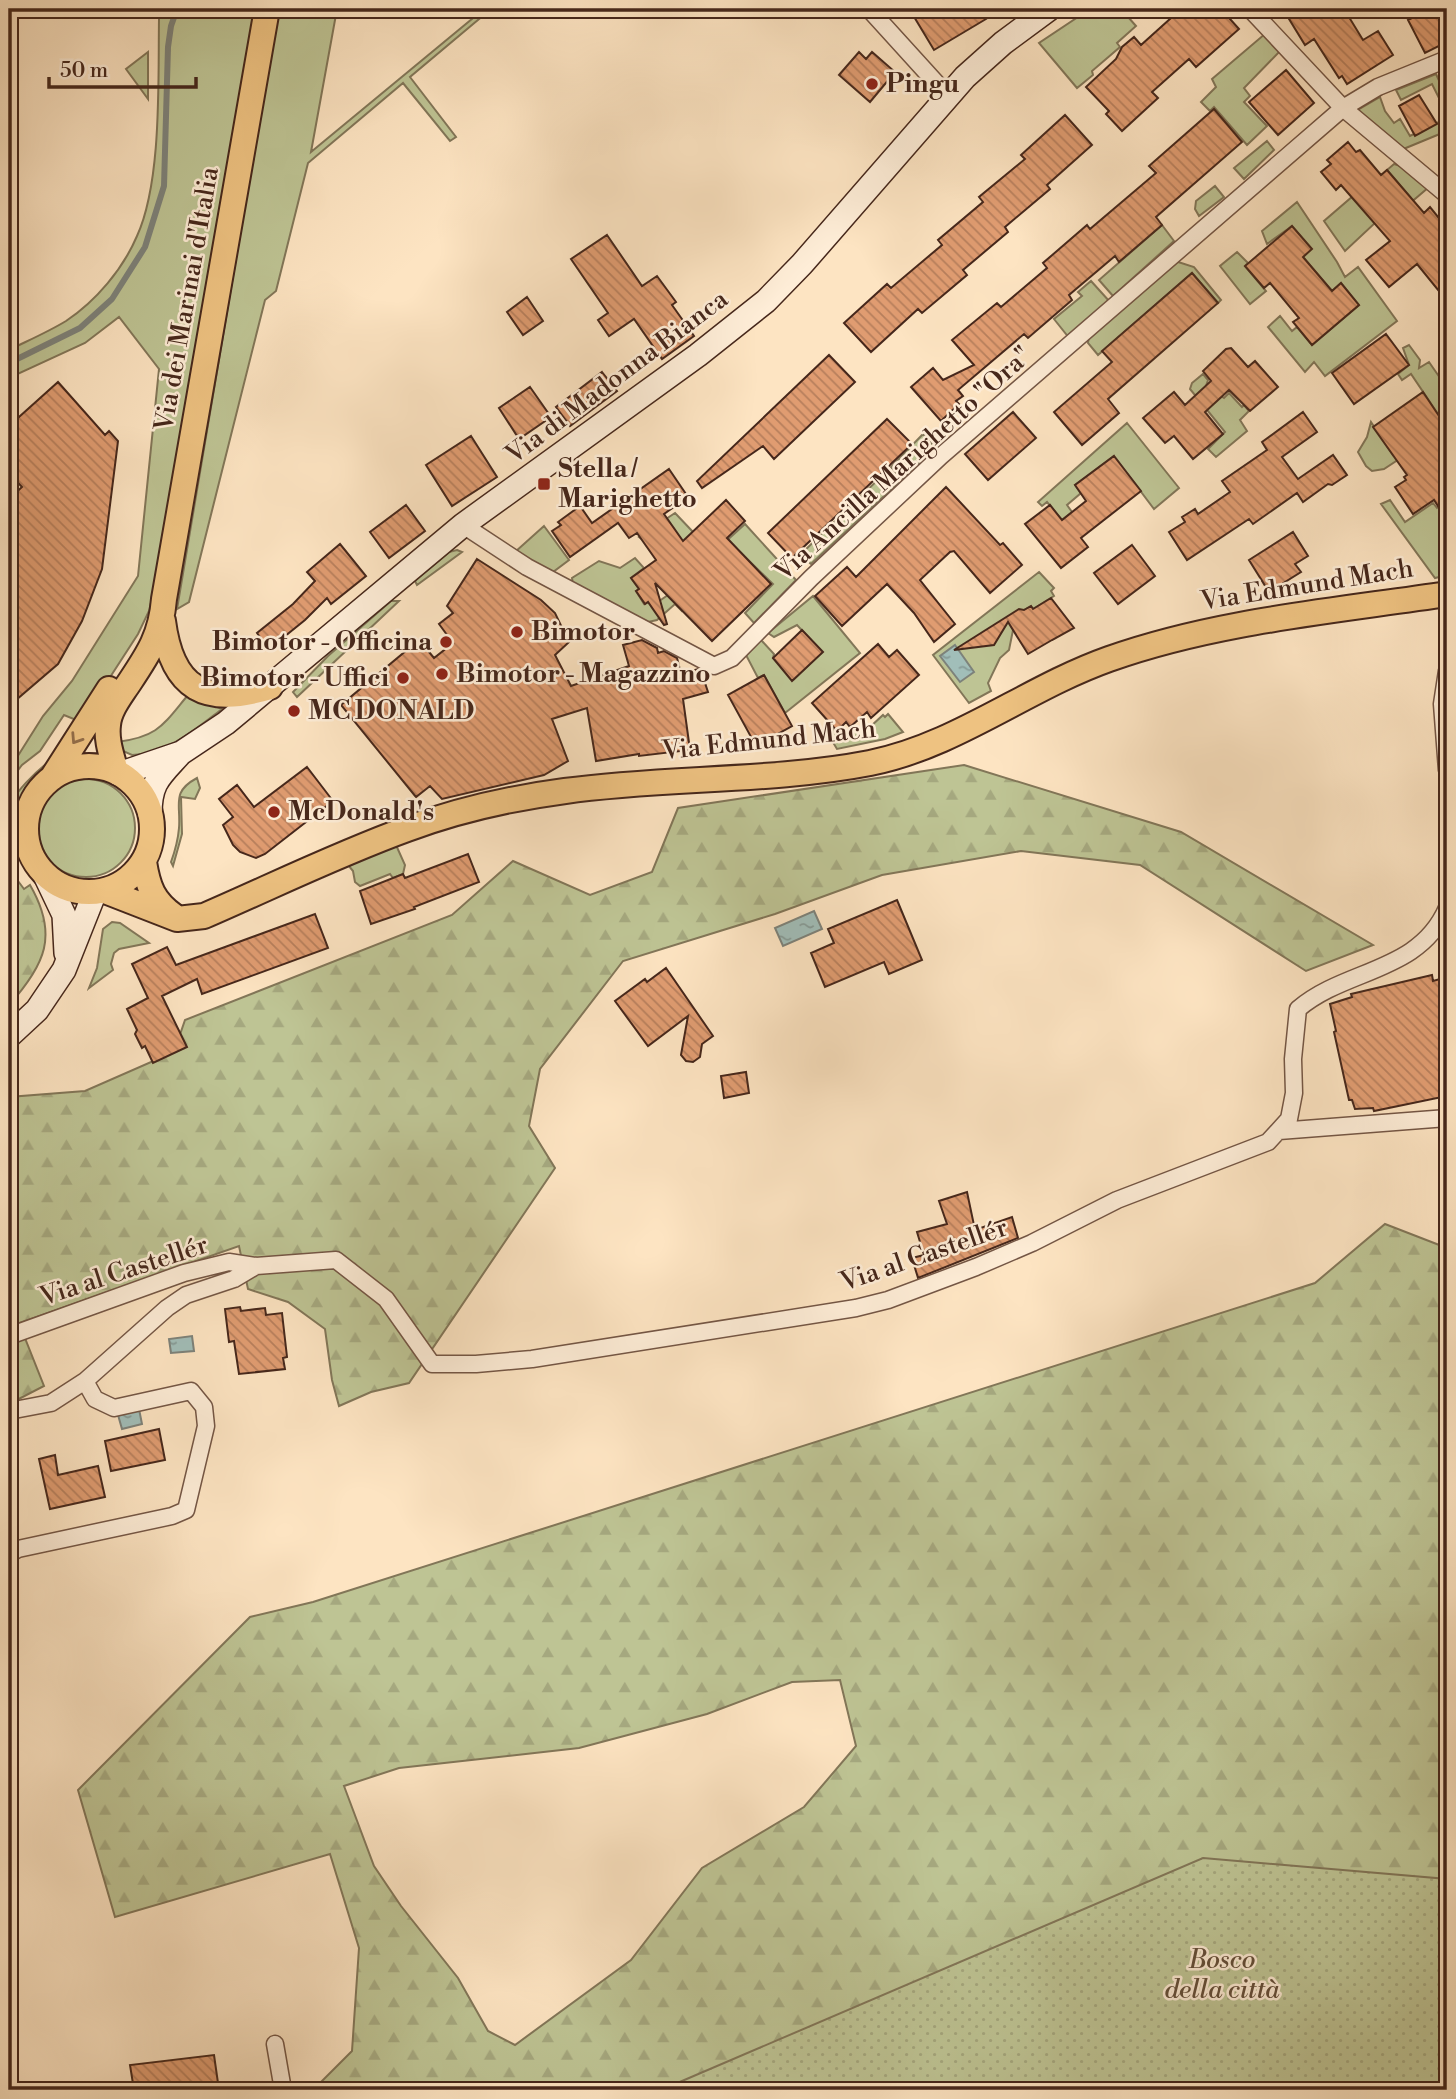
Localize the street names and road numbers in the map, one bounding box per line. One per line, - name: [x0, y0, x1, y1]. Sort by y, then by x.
- street label: Via dei Marinai d'Italia: [148, 164, 226, 435]
- street label: Via di Madonna Bianca: [499, 283, 735, 472]
- street label: Via Ancilla Marighetto "Ora": [767, 340, 1038, 589]
- street label: Via Edmund Mach: [1197, 552, 1416, 618]
- street label: Via Edmund Mach: [660, 713, 877, 767]
- street label: Via al Castellér: [835, 1211, 1012, 1299]
- street label: Via al Castellér: [35, 1229, 212, 1314]

